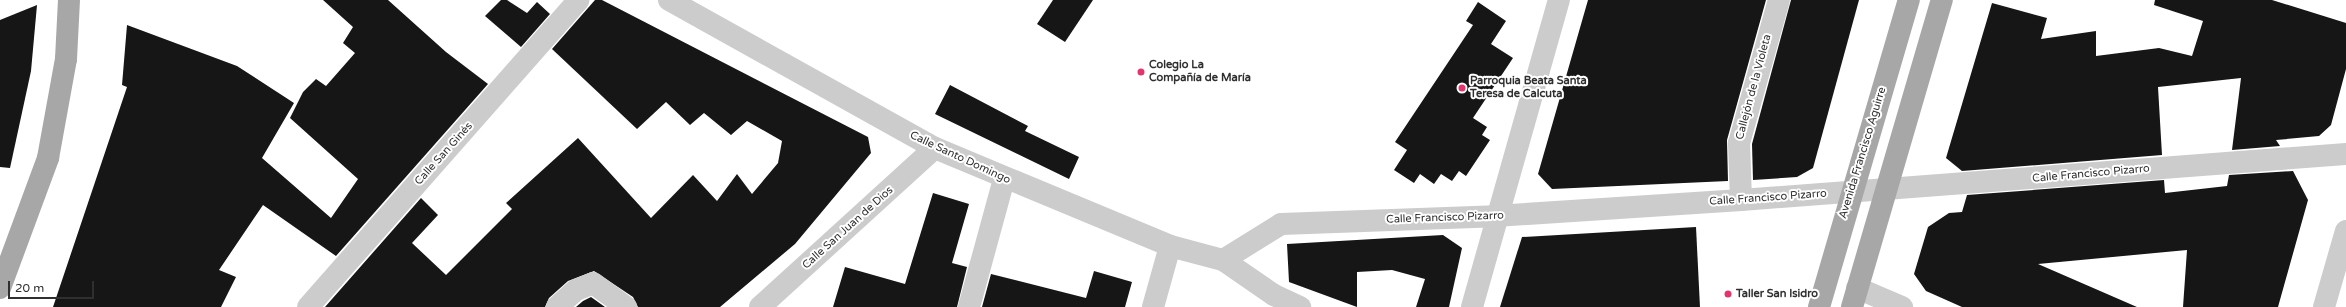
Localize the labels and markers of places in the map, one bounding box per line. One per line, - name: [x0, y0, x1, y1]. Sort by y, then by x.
- place label: Colegio La Compañía de María: [1149, 59, 1251, 85]
- marker: Colegio La Compañía de María: [1136, 67, 1146, 77]
- place label: Parroquia Beata Santa Teresa de Calcuta: [1470, 75, 1587, 101]
- marker: Parroquia Beata Santa Teresa de Calcuta: [1457, 83, 1467, 93]
- place label: Taller San Isidro: [1736, 287, 1818, 301]
- marker: Taller San Isidro: [1723, 289, 1733, 299]

